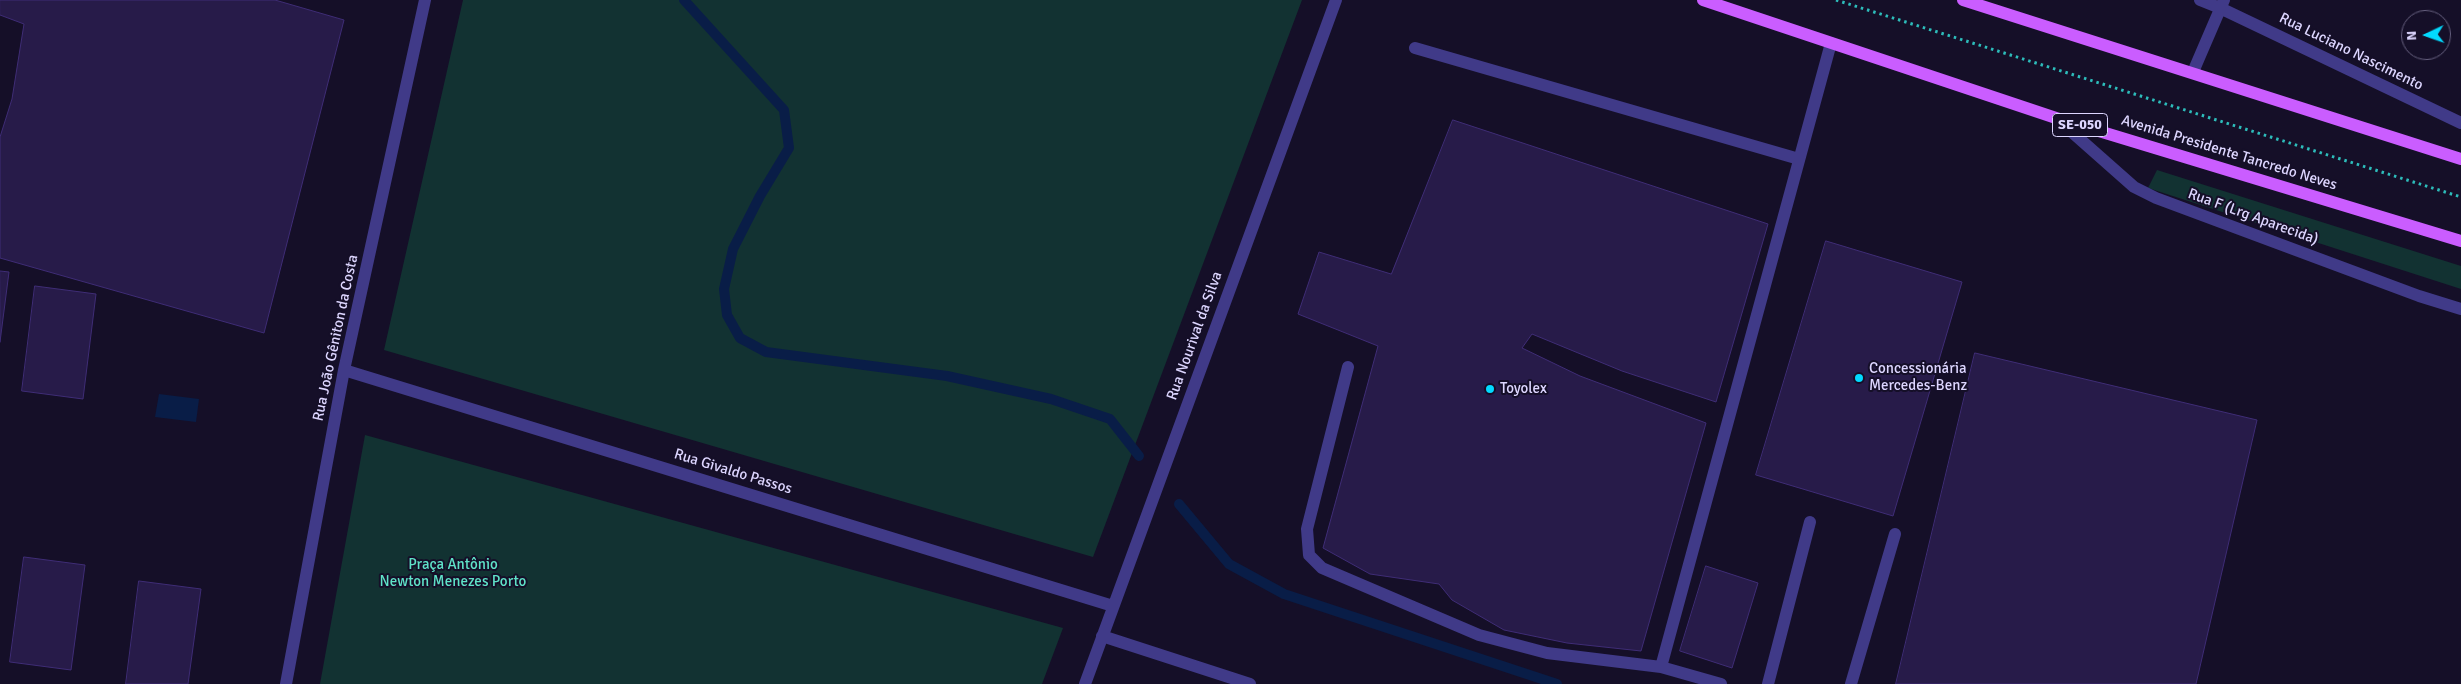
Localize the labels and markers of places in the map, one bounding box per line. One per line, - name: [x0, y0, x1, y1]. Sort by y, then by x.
- place label: Concessionária Mercedes-Benz: [1869, 360, 1967, 395]
- marker: Concessionária Mercedes-Benz: [1853, 372, 1865, 384]
- place label: Toyolex: [1500, 380, 1547, 398]
- marker: Toyolex: [1484, 383, 1496, 395]

